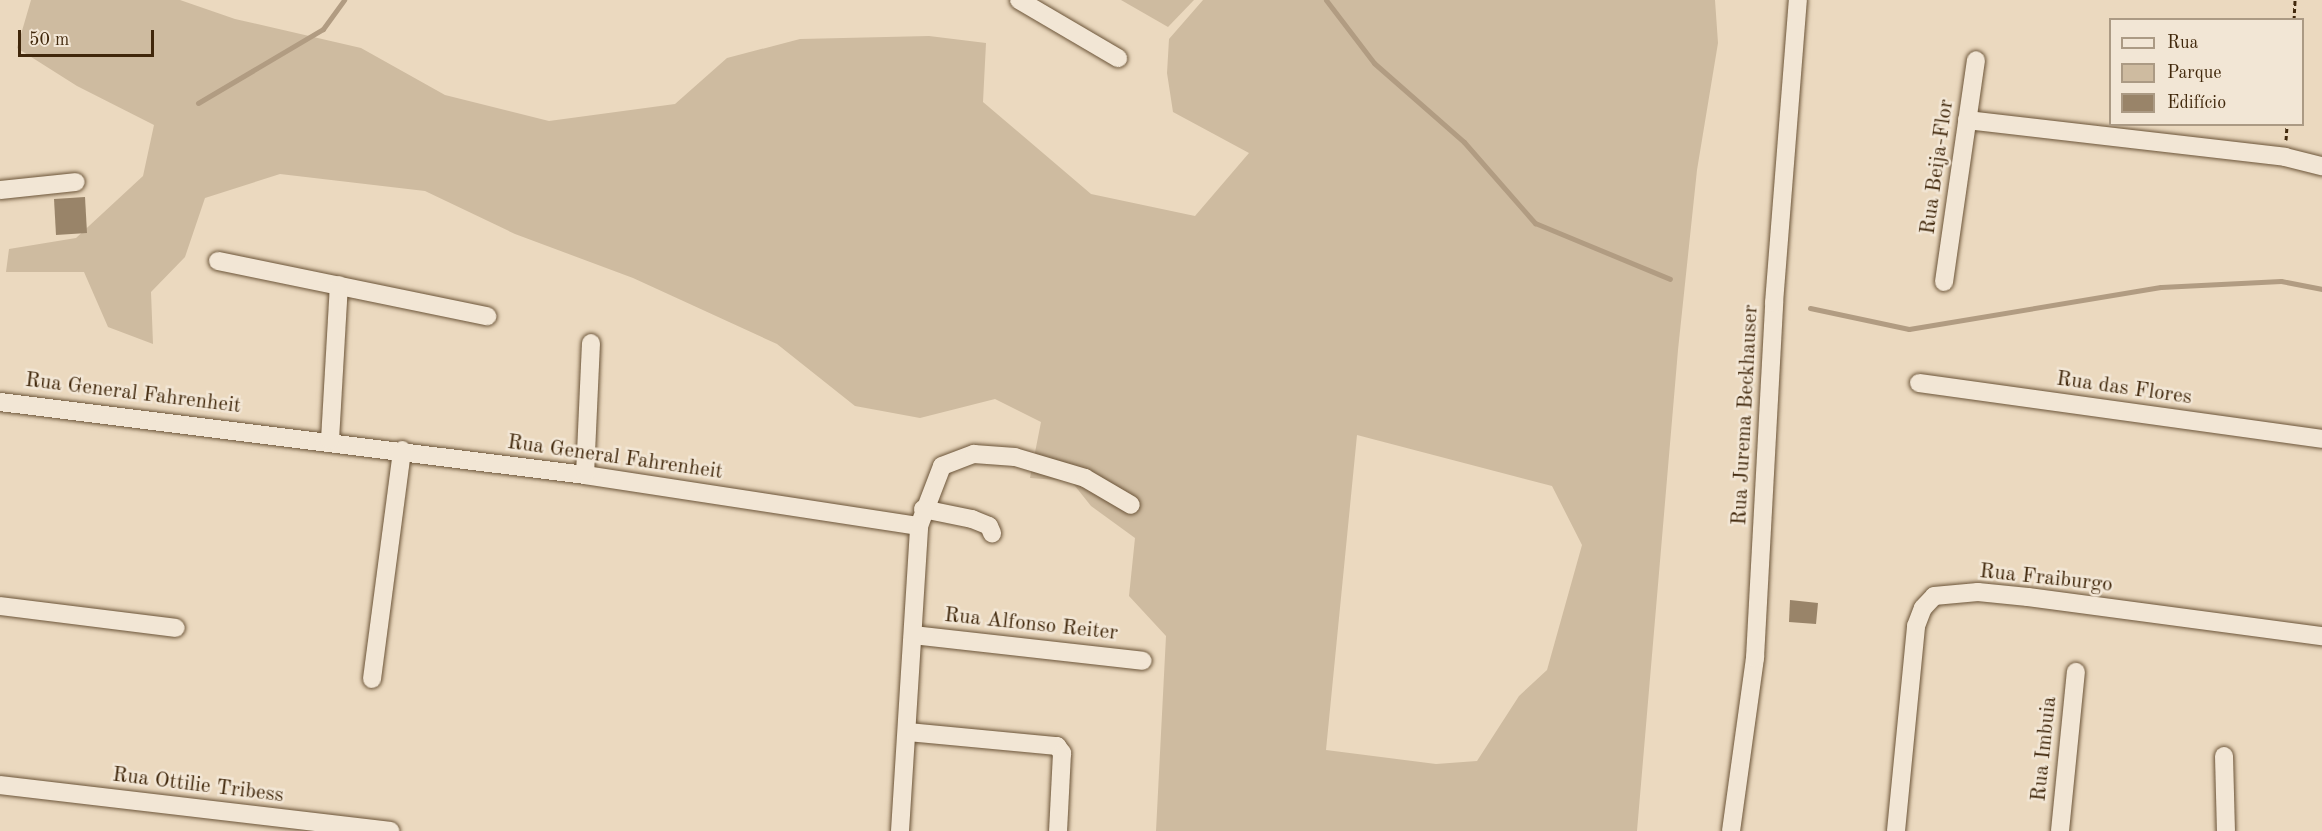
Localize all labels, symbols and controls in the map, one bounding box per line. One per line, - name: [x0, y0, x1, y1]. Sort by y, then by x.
- scale bar: [21, 18, 158, 56]
- legend: [2109, 18, 2304, 126]
- text: 50 m: [29, 31, 69, 49]
- text: Rua: [2167, 34, 2198, 52]
- text: Parque: [2167, 64, 2222, 82]
- text: Edifício: [2167, 94, 2226, 112]
- street label: Rua Beija-Flor: [1916, 98, 1960, 236]
- street label: Rua Jurema Beckhauser: [1728, 304, 1764, 526]
- street label: Rua das Flores: [2055, 367, 2193, 411]
- street label: Rua General Fahrenheit: [24, 368, 242, 420]
- street label: Rua General Fahrenheit: [506, 430, 724, 486]
- street label: Rua Fraiburgo: [1978, 559, 2114, 599]
- street label: Rua Alfonso Reiter: [943, 603, 1119, 647]
- street label: Rua Imbuia: [2027, 695, 2063, 803]
- street label: Rua Ottilie Tribess: [111, 763, 285, 809]

